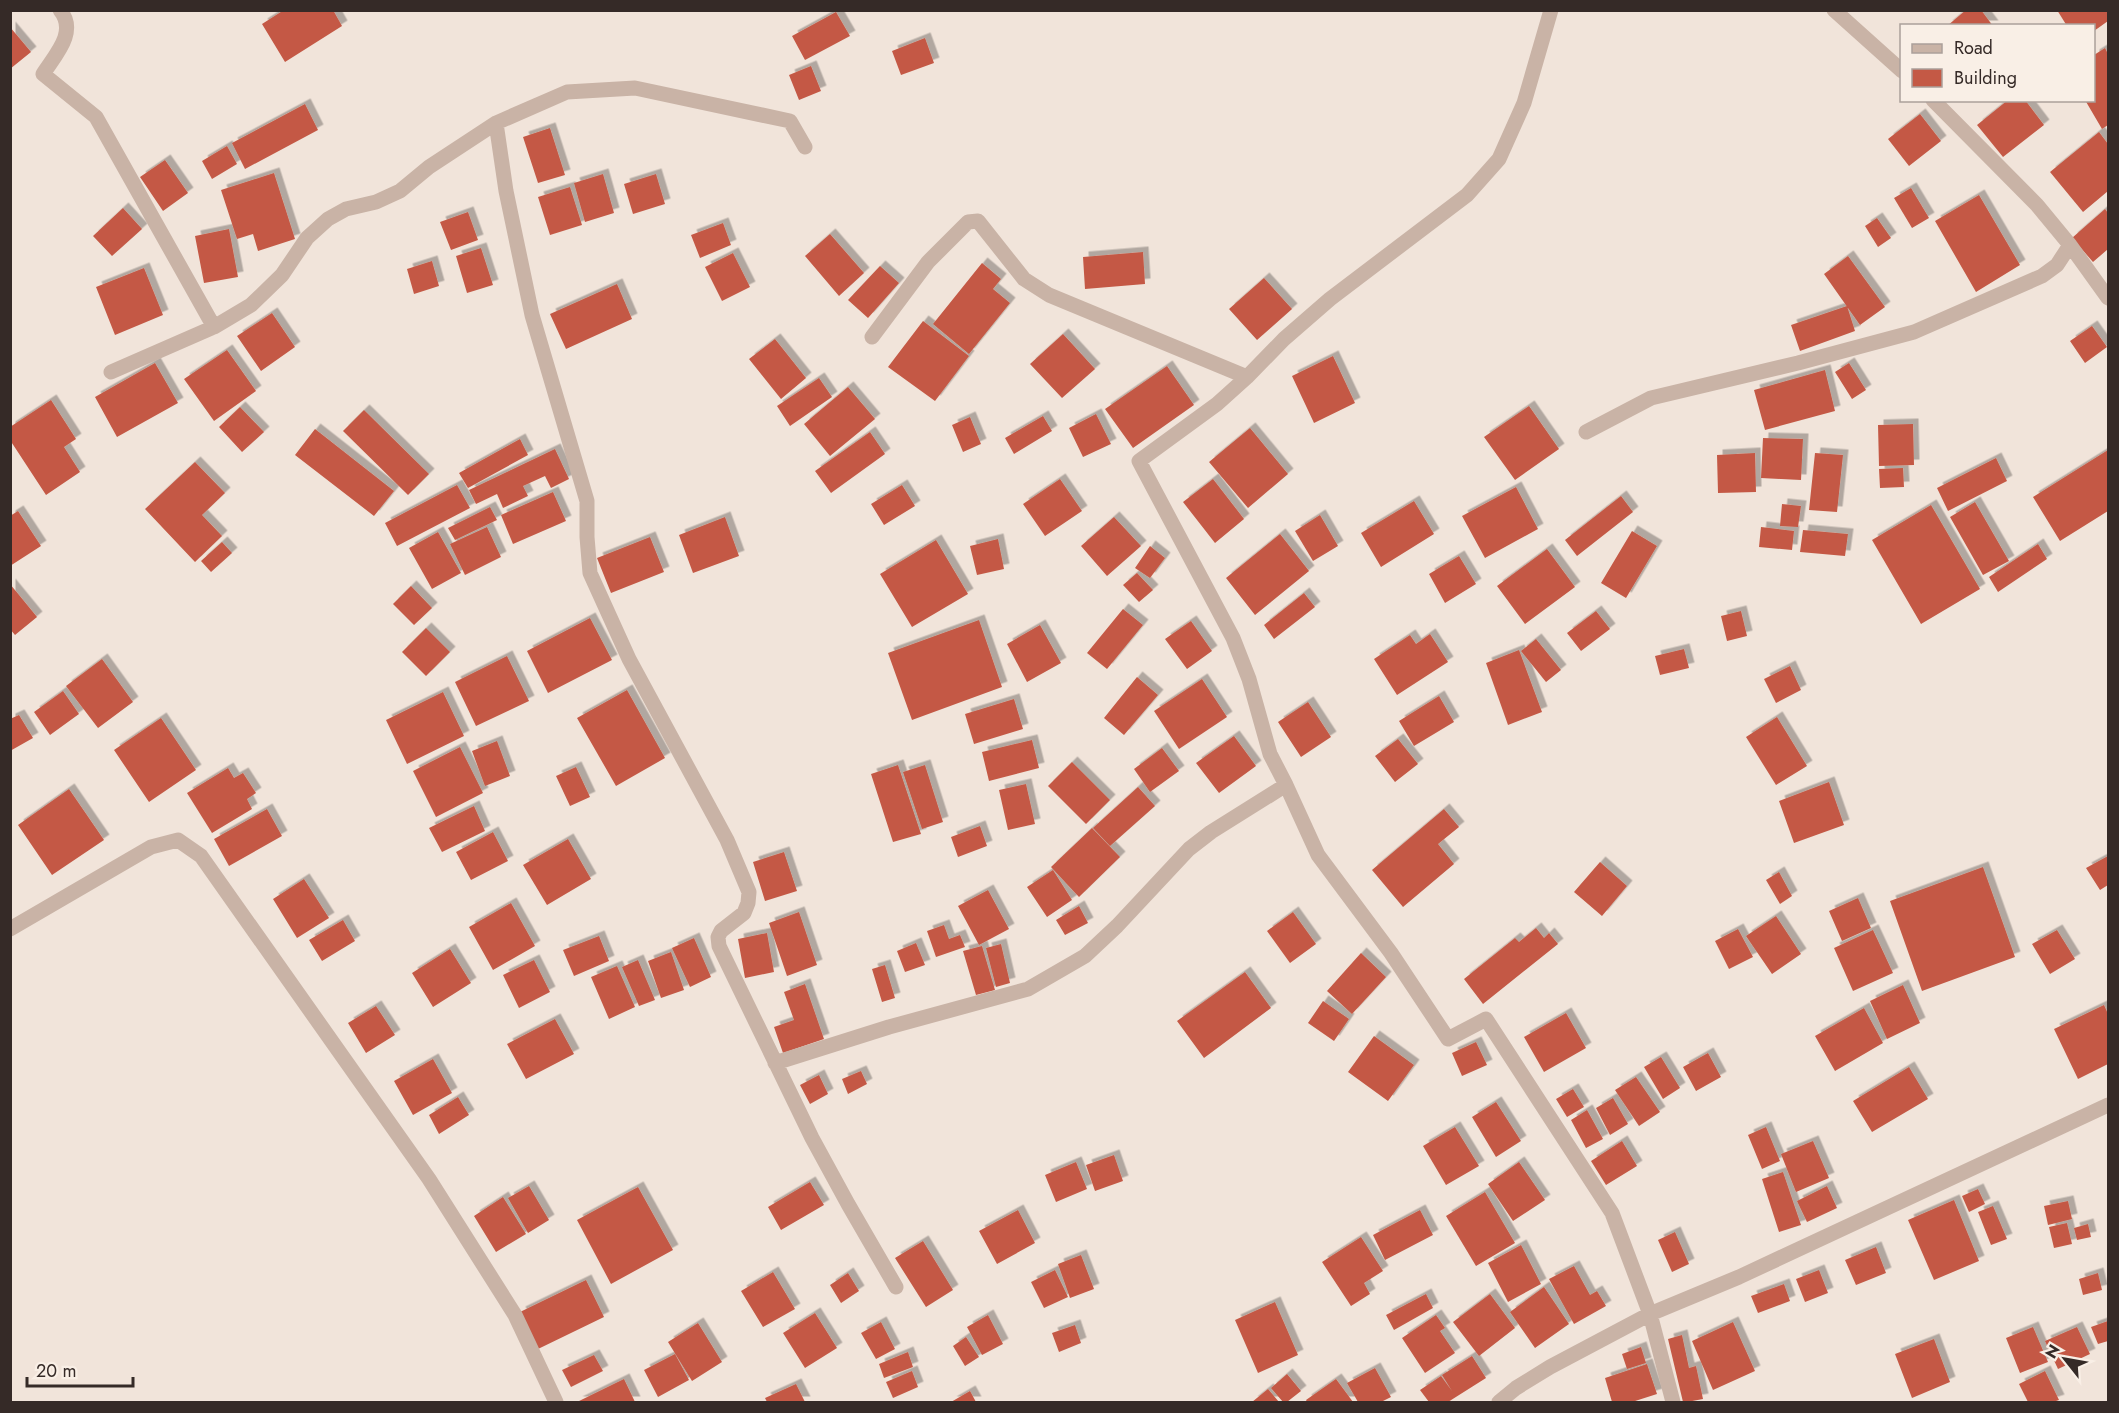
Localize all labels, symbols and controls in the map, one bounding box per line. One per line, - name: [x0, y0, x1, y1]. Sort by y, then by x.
- legend: [1900, 24, 2095, 102]
- text: Road: [1954, 35, 1993, 61]
- text: Building: [1954, 65, 2017, 91]
- north arrow: [2035, 1329, 2095, 1389]
- text: N: [2039, 1340, 2066, 1363]
- scale bar: [27, 1350, 134, 1388]
- text: 20 m: [36, 1358, 76, 1384]

